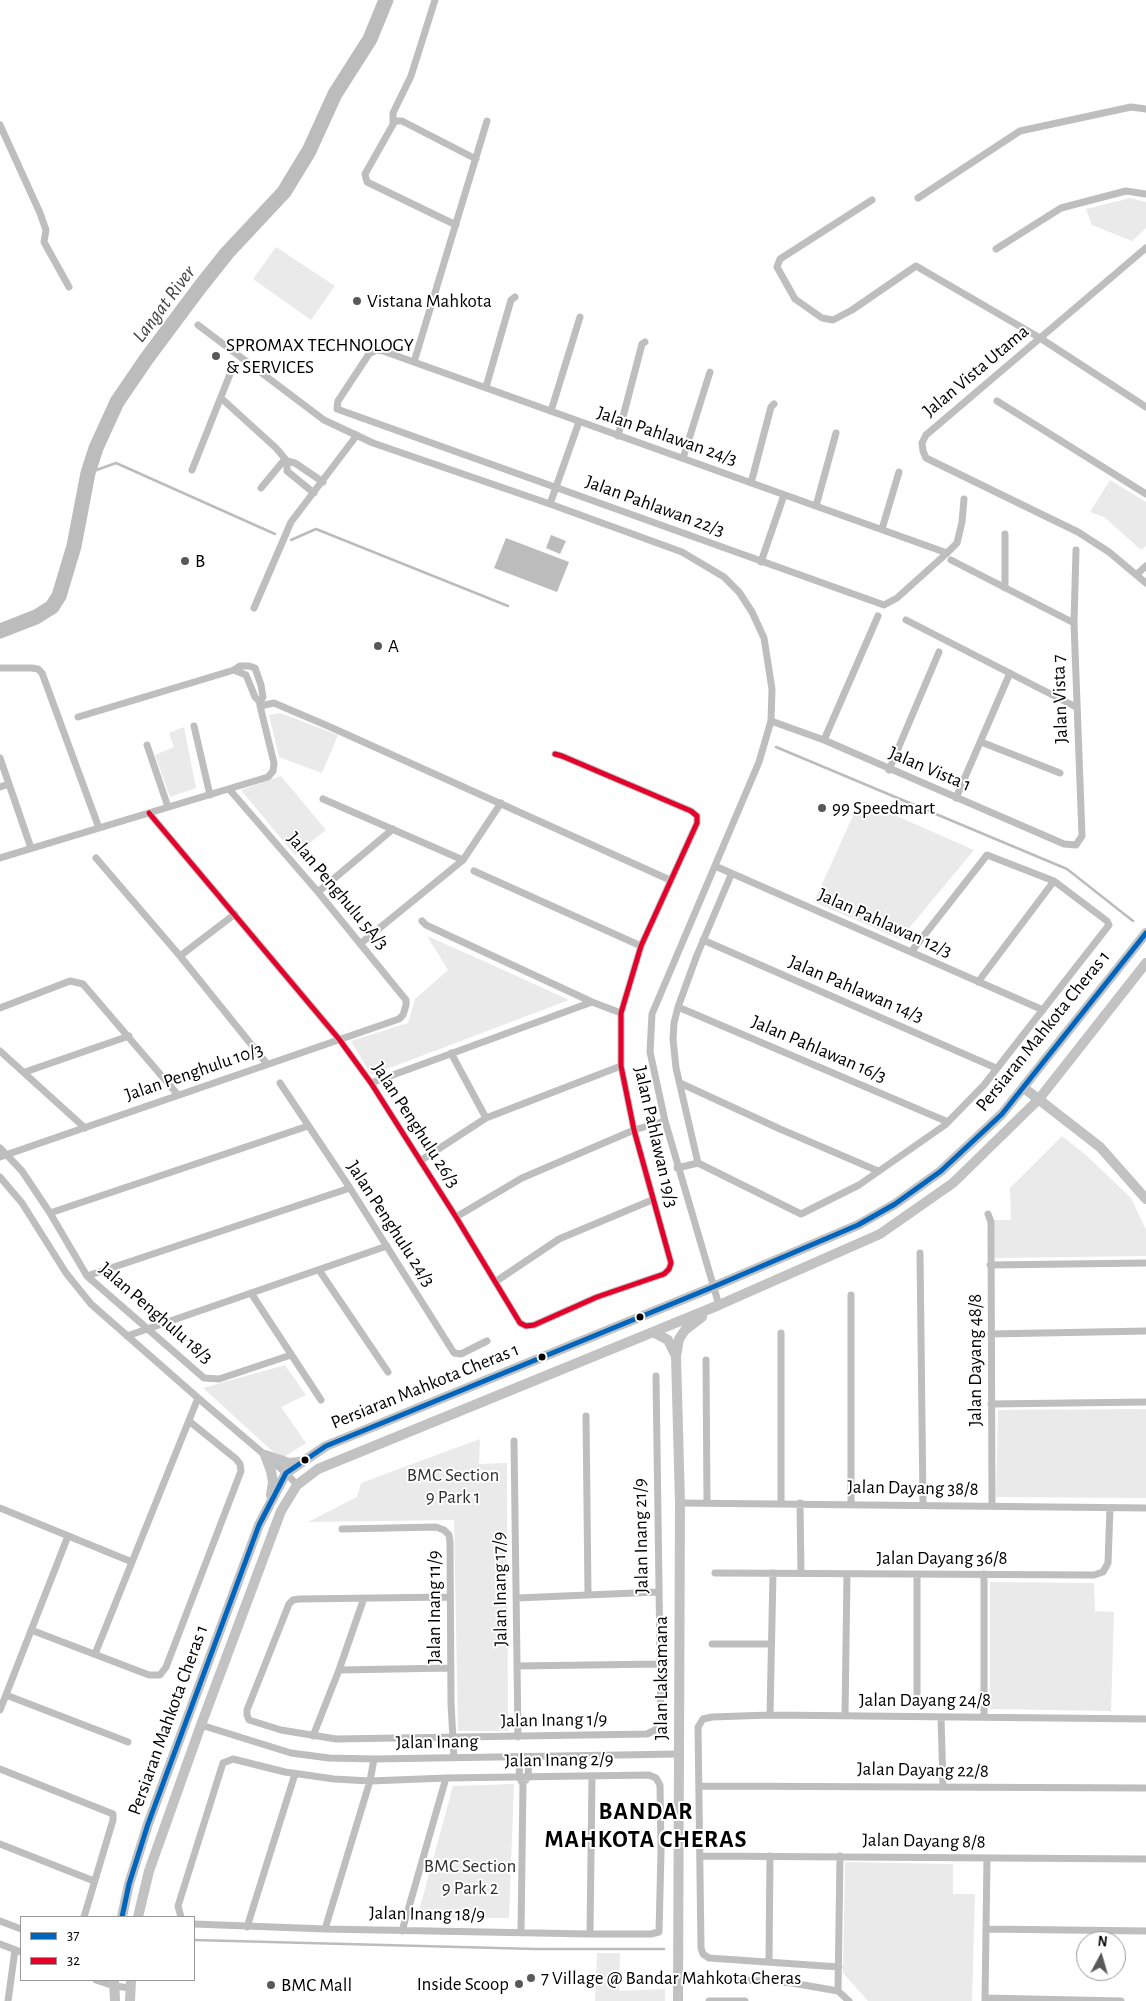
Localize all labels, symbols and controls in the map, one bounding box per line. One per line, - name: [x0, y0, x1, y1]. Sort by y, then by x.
- water label: Langat River: [127, 261, 201, 347]
- place label: Vistana Mahkota: [367, 290, 492, 312]
- marker: Vistana Mahkota: [351, 295, 363, 307]
- street label: Jalan Vista Utama: [918, 320, 1034, 422]
- place label: SPROMAX TECHNOLOGY & SERVICES: [226, 334, 414, 378]
- marker: SPROMAX TECHNOLOGY & SERVICES: [210, 350, 222, 362]
- street label: Jalan Pahlawan 24/3: [594, 401, 740, 471]
- street label: Jalan Pahlawan 22/3: [582, 470, 728, 542]
- place label: B: [195, 550, 205, 572]
- marker: B: [179, 555, 191, 567]
- place label: A: [388, 635, 399, 657]
- marker: A: [372, 640, 384, 652]
- street label: Jalan Vista 7: [1047, 654, 1073, 744]
- street label: Jalan Vista 1: [885, 741, 975, 797]
- place label: 99 Speedmart: [832, 797, 935, 819]
- marker: 99 Speedmart: [816, 802, 828, 814]
- street label: Jalan Penghulu 5A/3: [282, 827, 394, 955]
- street label: Jalan Pahlawan 12/3: [814, 883, 956, 963]
- street label: Persiaran Mahkota Cheras 1: [971, 946, 1115, 1116]
- street label: Jalan Pahlawan 14/3: [785, 950, 927, 1028]
- street label: Jalan Pahlawan 16/3: [748, 1010, 890, 1088]
- street label: Jalan Penghulu 10/3: [122, 1038, 266, 1106]
- street label: Jalan Penghulu 26/3: [367, 1058, 465, 1192]
- street label: Jalan Pahlawan 19/3: [629, 1064, 683, 1210]
- street label: Jalan Penghulu 24/3: [342, 1157, 440, 1291]
- street label: Jalan Penghulu 18/3: [94, 1257, 218, 1369]
- street label: Jalan Dayang 48/8: [964, 1294, 986, 1426]
- unlabelled marker: [635, 1312, 645, 1322]
- street label: Persiaran Mahkota Cheras 1: [328, 1338, 522, 1434]
- unlabelled marker: [537, 1352, 547, 1362]
- unlabelled marker: [300, 1455, 310, 1465]
- park label: BMC Section 9 Park 1: [407, 1464, 499, 1508]
- street label: Jalan Dayang 38/8: [847, 1475, 979, 1501]
- street label: Jalan Inang 21/9: [629, 1478, 653, 1594]
- street label: Jalan Inang 17/9: [488, 1531, 512, 1647]
- street label: Jalan Dayang 36/8: [876, 1547, 1008, 1569]
- street label: Jalan Inang 11/9: [423, 1550, 445, 1664]
- street label: Jalan Laksamana: [650, 1616, 672, 1740]
- street label: Persiaran Mahkota Cheras 1: [123, 1622, 213, 1818]
- street label: Jalan Dayang 24/8: [859, 1689, 991, 1711]
- street label: Jalan Inang 1/9: [500, 1708, 608, 1732]
- street label: Jalan Inang: [395, 1730, 479, 1754]
- street label: Jalan Inang 2/9: [504, 1748, 614, 1772]
- street label: Jalan Dayang 22/8: [857, 1757, 989, 1783]
- district label: BANDAR MAHKOTA CHERAS: [543, 1798, 749, 1854]
- street label: Jalan Dayang 8/8: [862, 1829, 986, 1853]
- park label: BMC Section 9 Park 2: [424, 1855, 516, 1899]
- street label: Jalan Inang 18/9: [369, 1902, 485, 1926]
- legend: [20, 1916, 195, 1981]
- text: 37: [67, 1928, 79, 1943]
- north arrow: [1076, 1931, 1126, 1981]
- text: N: [1097, 1935, 1108, 1950]
- text: 32: [67, 1953, 80, 1968]
- place label: 7 Village @ Bandar Mahkota Cheras: [541, 1967, 801, 1989]
- marker: 7 Village @ Bandar Mahkota Cheras: [525, 1972, 537, 1984]
- place label: Inside Scoop: [417, 1973, 509, 1995]
- place label: BMC Mall: [281, 1974, 352, 1996]
- marker: Inside Scoop: [513, 1978, 525, 1990]
- marker: BMC Mall: [265, 1979, 277, 1991]

